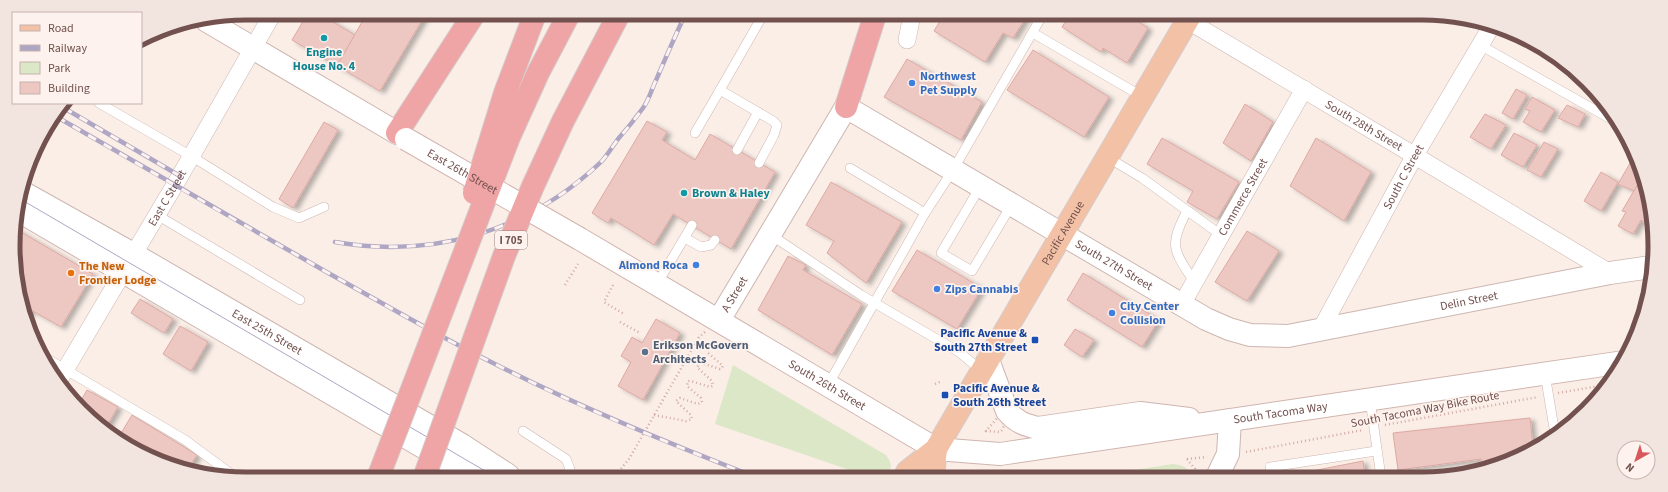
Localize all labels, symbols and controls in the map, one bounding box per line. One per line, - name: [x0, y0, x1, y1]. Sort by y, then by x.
- legend: [12, 12, 142, 104]
- text: Road: [48, 20, 74, 37]
- marker: Engine House No. 4: [319, 33, 329, 43]
- text: Railway: [48, 40, 87, 57]
- place label: Engine House No. 4: [293, 44, 356, 75]
- text: Park: [48, 60, 70, 77]
- place label: Northwest Pet Supply: [920, 68, 978, 99]
- marker: Northwest Pet Supply: [907, 78, 917, 88]
- text: Building: [48, 80, 90, 97]
- street label: South 28th Street: [1322, 96, 1406, 155]
- street label: South C Street: [1379, 141, 1428, 213]
- street label: East 26th Street: [424, 145, 500, 199]
- street label: Commerce Street: [1214, 155, 1272, 239]
- street label: East C Street: [144, 167, 191, 230]
- place label: Brown & Haley: [692, 185, 770, 202]
- marker: Brown & Haley: [679, 188, 689, 198]
- street label: Pacific Avenue: [1038, 198, 1089, 269]
- road number: I 705: [495, 231, 527, 249]
- street label: South 27th Street: [1072, 236, 1156, 295]
- place label: Almond Roca: [618, 257, 688, 274]
- place label: The New Frontier Lodge: [79, 258, 157, 289]
- marker: Almond Roca: [691, 260, 701, 270]
- marker: The New Frontier Lodge: [66, 268, 76, 278]
- street label: A Street: [717, 273, 752, 316]
- place label: Zips Cannabis: [945, 281, 1018, 298]
- marker: Zips Cannabis: [932, 284, 942, 294]
- street label: Delin Street: [1439, 287, 1499, 315]
- place label: City Center Collision: [1120, 298, 1179, 329]
- street label: East 25th Street: [229, 305, 305, 359]
- marker: City Center Collision: [1107, 308, 1117, 318]
- place label: Pacific Avenue & South 27th Street: [934, 325, 1027, 356]
- marker: Pacific Avenue & South 27th Street: [1030, 335, 1040, 345]
- place label: Erikson McGovern Architects: [652, 337, 749, 368]
- marker: Erikson McGovern Architects: [640, 347, 650, 357]
- street label: South 26th Street: [785, 356, 869, 415]
- place label: Pacific Avenue & South 26th Street: [953, 380, 1046, 411]
- street label: South Tacoma Way Bike Route: [1349, 387, 1501, 432]
- marker: Pacific Avenue & South 26th Street: [940, 390, 950, 400]
- street label: South Tacoma Way: [1232, 398, 1329, 428]
- north arrow: [1616, 440, 1656, 480]
- text: N: [1622, 459, 1638, 476]

